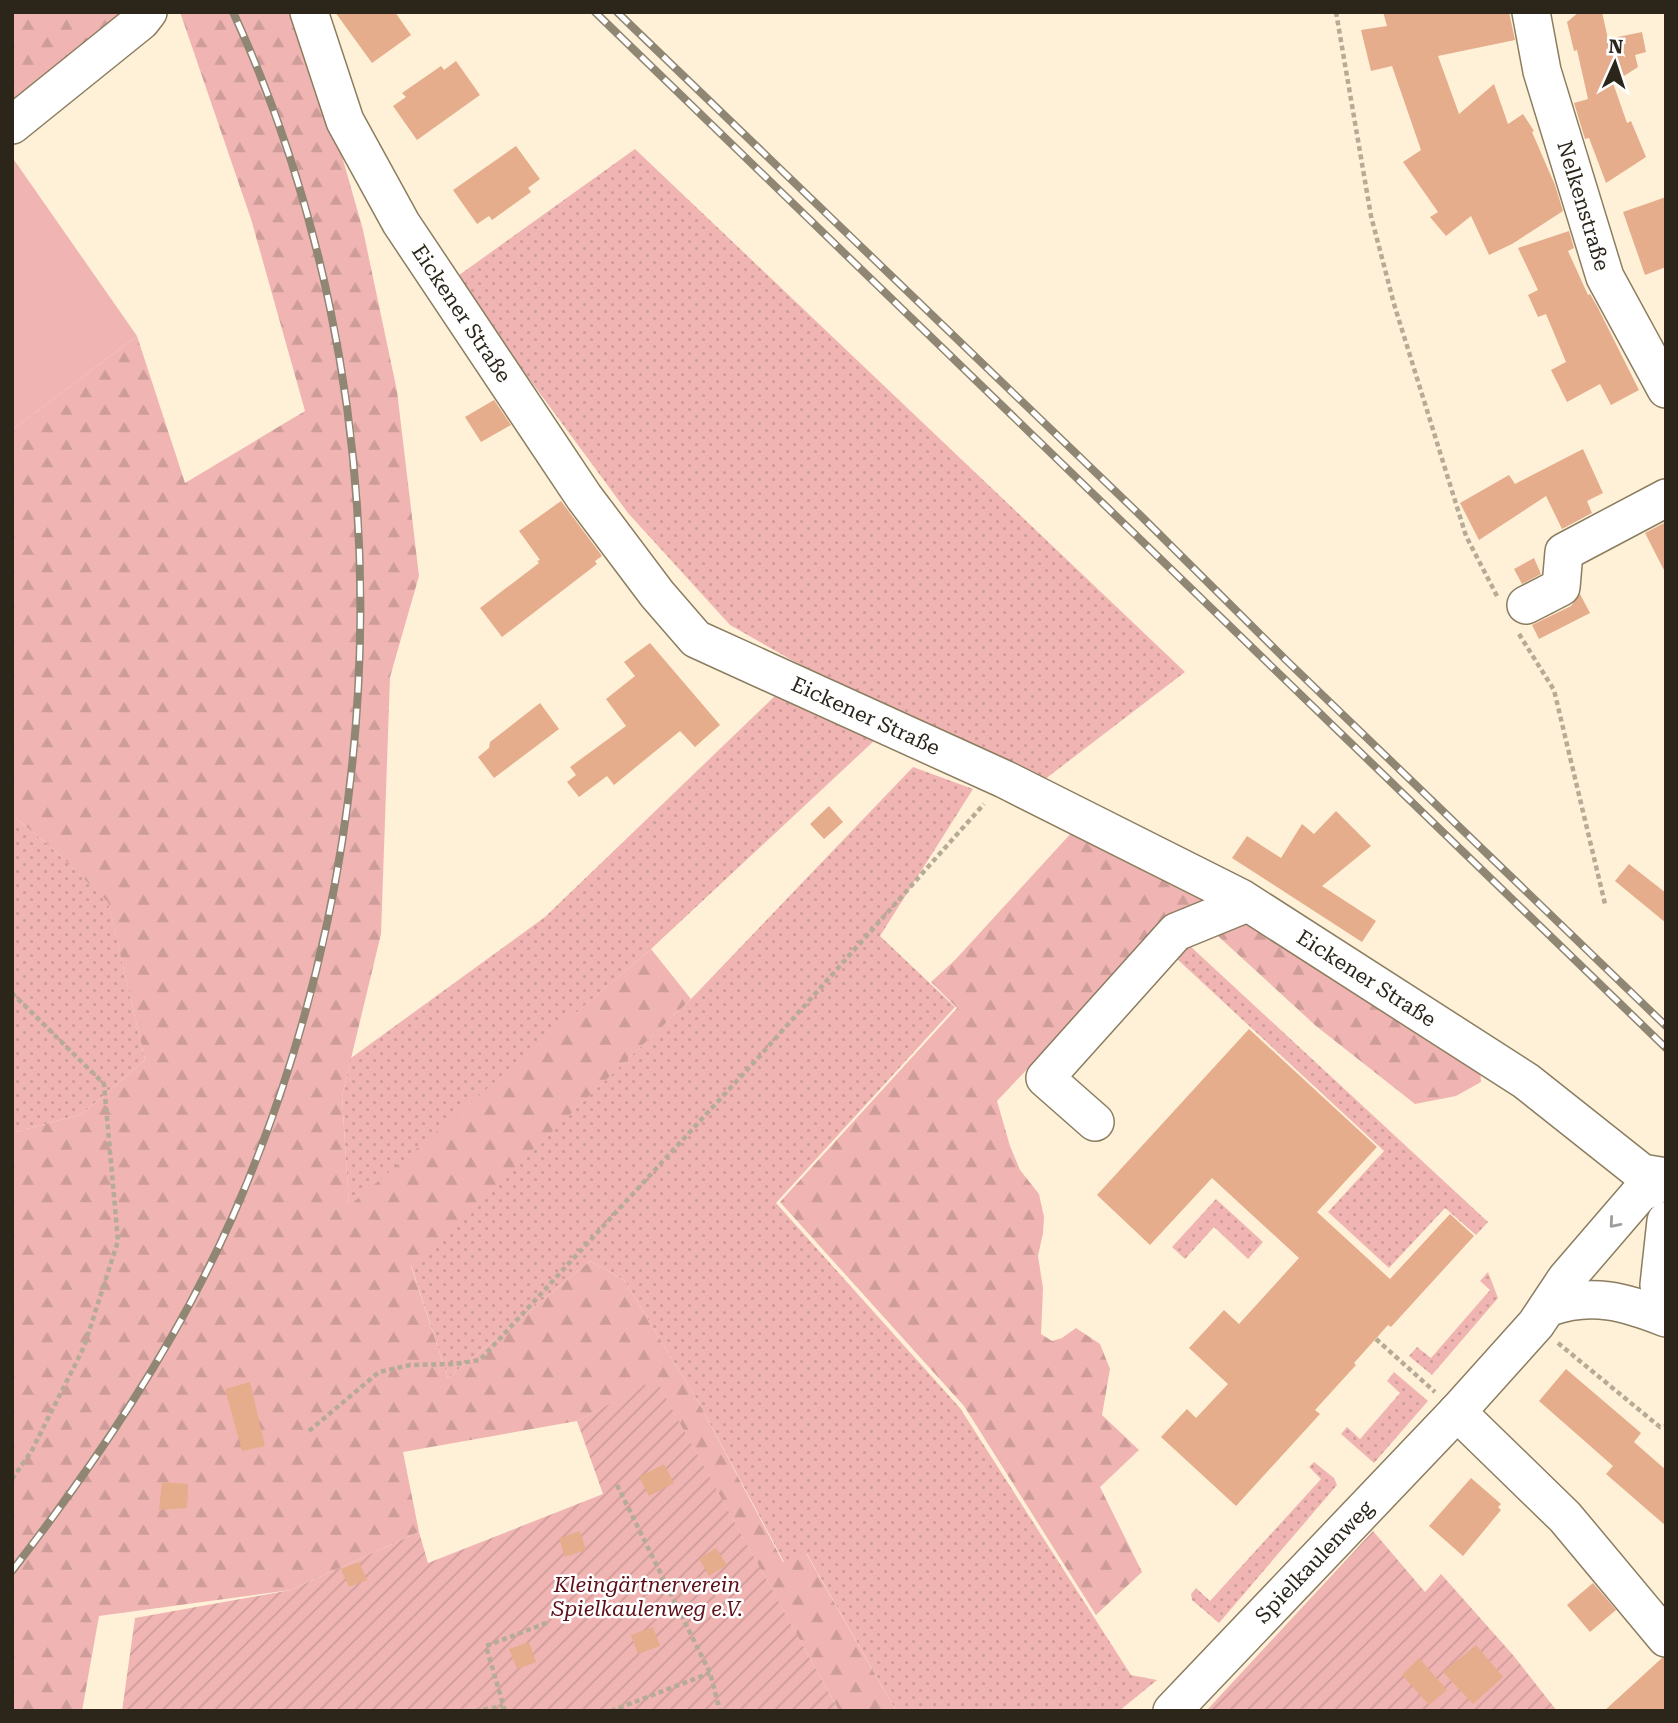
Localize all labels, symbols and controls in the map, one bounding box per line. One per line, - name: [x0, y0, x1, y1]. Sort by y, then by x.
- north arrow: [1580, 28, 1650, 98]
- text: N: [1608, 35, 1624, 58]
- street label: Nelkenstraße: [1552, 138, 1614, 274]
- street label: Eickener Straße: [407, 240, 516, 387]
- street label: Eickener Straße: [788, 672, 944, 760]
- street label: Eickener Straße: [1292, 925, 1440, 1032]
- one-way arrow: [1610, 1215, 1622, 1228]
- street label: Spielkaulenweg: [1250, 1496, 1378, 1628]
- park label: Kleingärtnerverein Spielkaulenweg e.V.: [550, 1573, 743, 1621]

